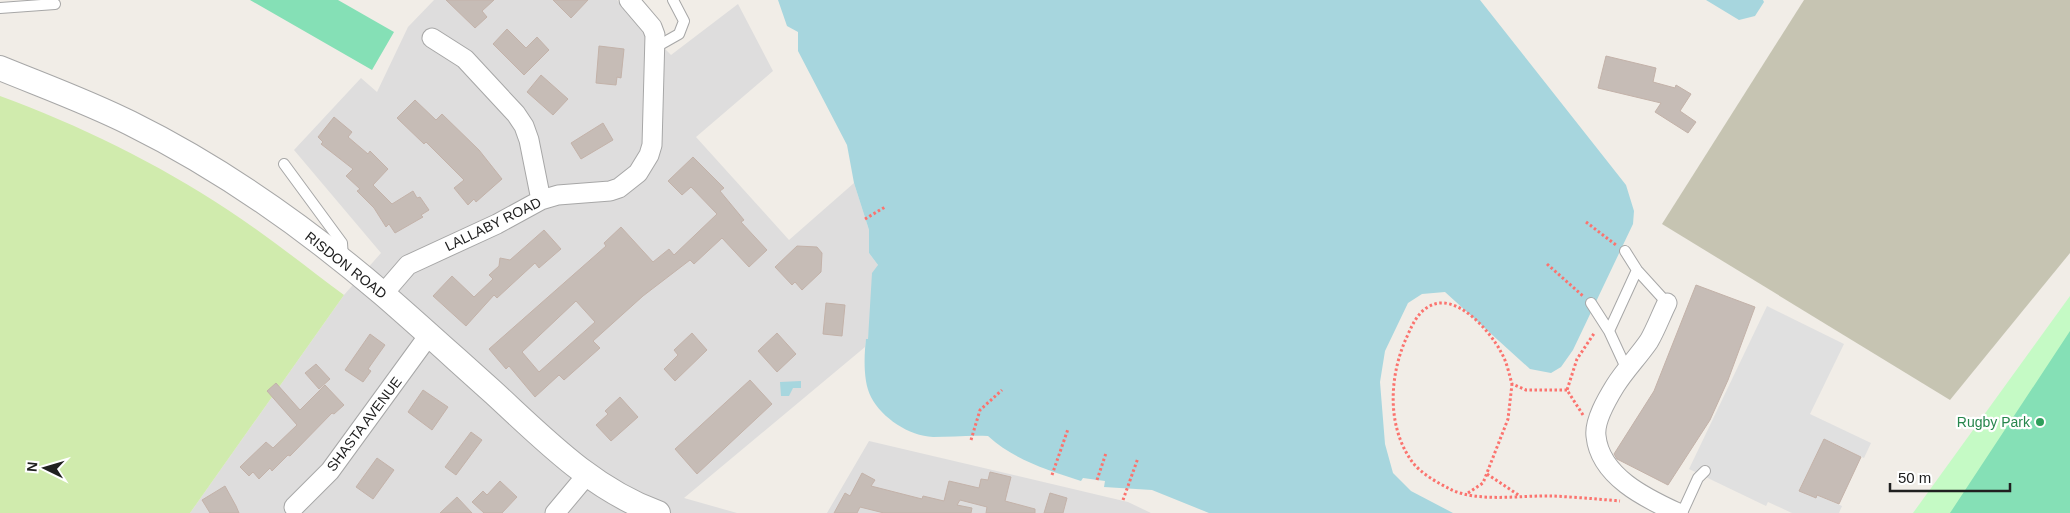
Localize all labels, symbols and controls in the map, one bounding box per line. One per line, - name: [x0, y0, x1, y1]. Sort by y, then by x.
- street label: LALLABY ROAD: [442, 194, 544, 254]
- street label: RISDON ROAD: [302, 228, 390, 302]
- street label: SHASTA AVENUE: [323, 374, 405, 474]
- place label: Rugby Park: [1957, 414, 2031, 430]
- marker: Rugby Park: [2034, 416, 2046, 428]
- north arrow: [20, 443, 70, 493]
- scale bar: [1890, 460, 2010, 492]
- text: N: [24, 461, 40, 473]
- text: 50 m: [1898, 469, 1931, 486]

